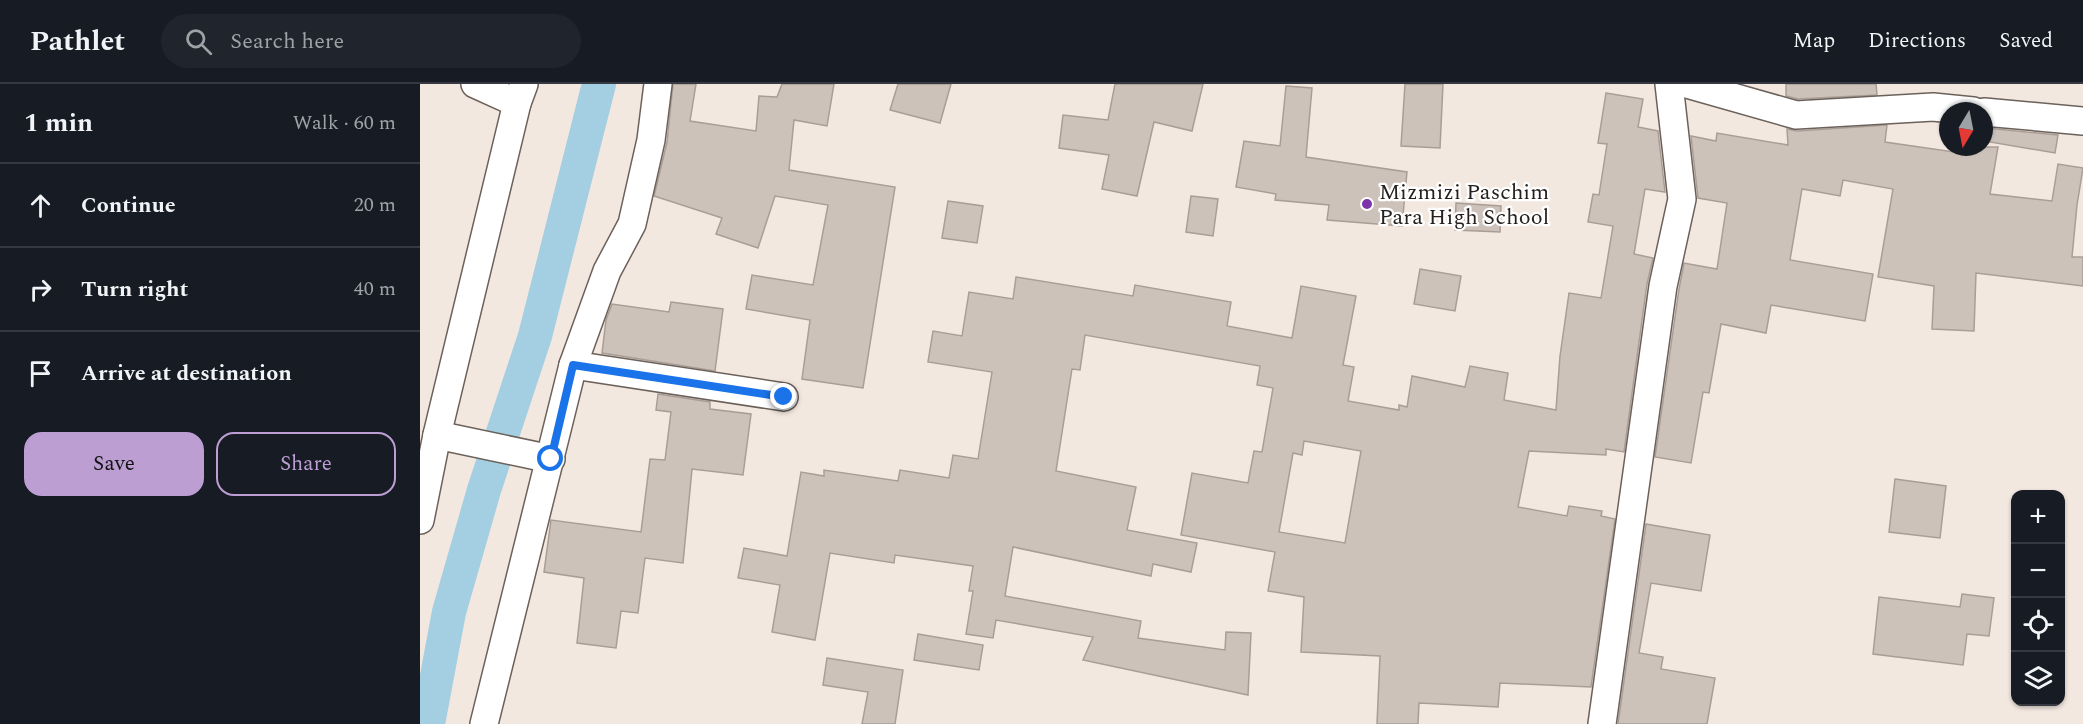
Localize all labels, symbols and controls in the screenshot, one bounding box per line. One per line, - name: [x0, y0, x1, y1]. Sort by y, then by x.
- search box: [161, 14, 581, 68]
- text: Pathlet: [30, 20, 125, 63]
- icon: search: [182, 25, 215, 58]
- text: Search here: [230, 25, 344, 58]
- text: Map: [1793, 25, 1835, 57]
- text: Directions: [1868, 25, 1966, 57]
- text: Saved: [1999, 25, 2053, 57]
- north arrow: [1939, 102, 1993, 156]
- text: 1 min: [24, 103, 93, 143]
- text: Walk · 60 m: [293, 108, 396, 138]
- place label: Mizmizi Paschim Para High School: [1379, 176, 1549, 234]
- icon: ahead: [24, 189, 57, 222]
- text: Continue: [81, 189, 176, 222]
- text: 20 m: [354, 190, 396, 220]
- marker: Mizmizi Paschim Para High School: [1360, 197, 1374, 211]
- icon: right: [24, 273, 57, 306]
- text: Turn right: [81, 273, 188, 306]
- text: 40 m: [354, 274, 396, 304]
- icon: arrive: [24, 357, 57, 390]
- text: Arrive at destination: [81, 357, 292, 390]
- route end: [770, 383, 796, 409]
- button: Save: [24, 432, 204, 496]
- button: Share: [216, 432, 396, 496]
- route start: [537, 445, 563, 471]
- map controls: [2011, 490, 2065, 706]
- button: +: [2011, 490, 2065, 544]
- button: −: [2011, 544, 2065, 598]
- button: locate: [2011, 598, 2065, 652]
- button: layers: [2011, 652, 2065, 706]

